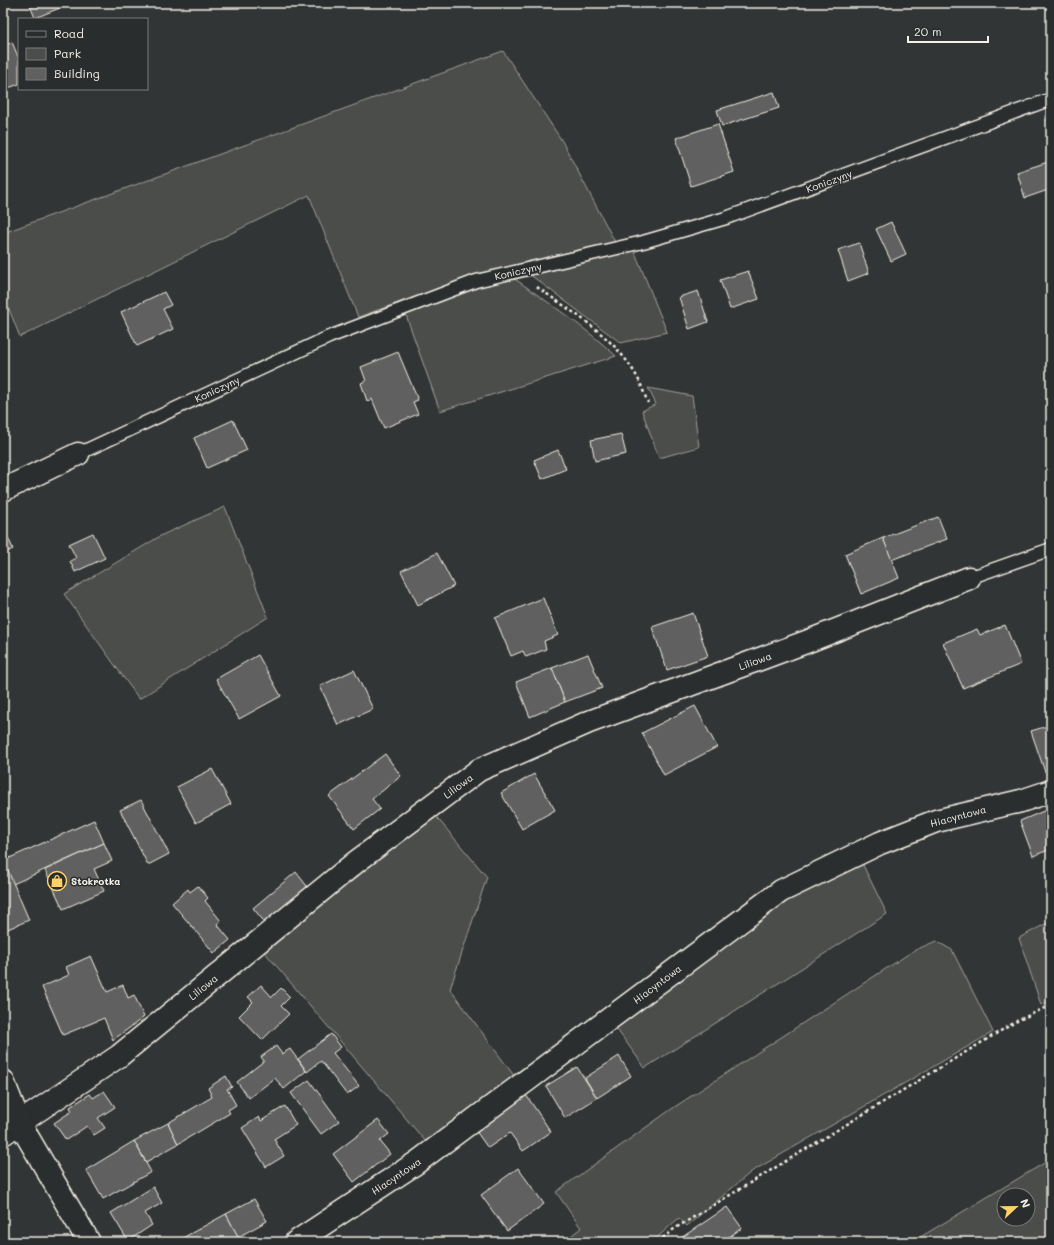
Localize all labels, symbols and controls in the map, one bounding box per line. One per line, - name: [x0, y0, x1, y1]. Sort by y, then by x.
- legend: [18, 18, 148, 90]
- scale bar: [908, 18, 988, 44]
- text: 20 m: [914, 23, 942, 39]
- text: Road: [54, 25, 84, 41]
- text: Park: [54, 45, 81, 61]
- text: Building: [54, 65, 100, 81]
- street label: Koniczyny: [804, 166, 854, 196]
- street label: Koniczyny: [493, 259, 543, 283]
- street label: Koniczyny: [192, 373, 242, 405]
- street label: Liliowa: [737, 649, 773, 673]
- street label: Liliowa: [440, 770, 476, 802]
- street label: Hiacyntowa: [928, 802, 988, 830]
- shop icon: Stokrotka: [46, 870, 68, 892]
- place label: Stokrotka: [71, 874, 120, 888]
- street label: Hiacyntowa: [630, 961, 684, 1007]
- street label: Liliowa: [185, 971, 221, 1003]
- street label: Hiacyntowa: [368, 1154, 424, 1198]
- north arrow: [996, 1187, 1036, 1227]
- text: N: [1017, 1196, 1034, 1210]

